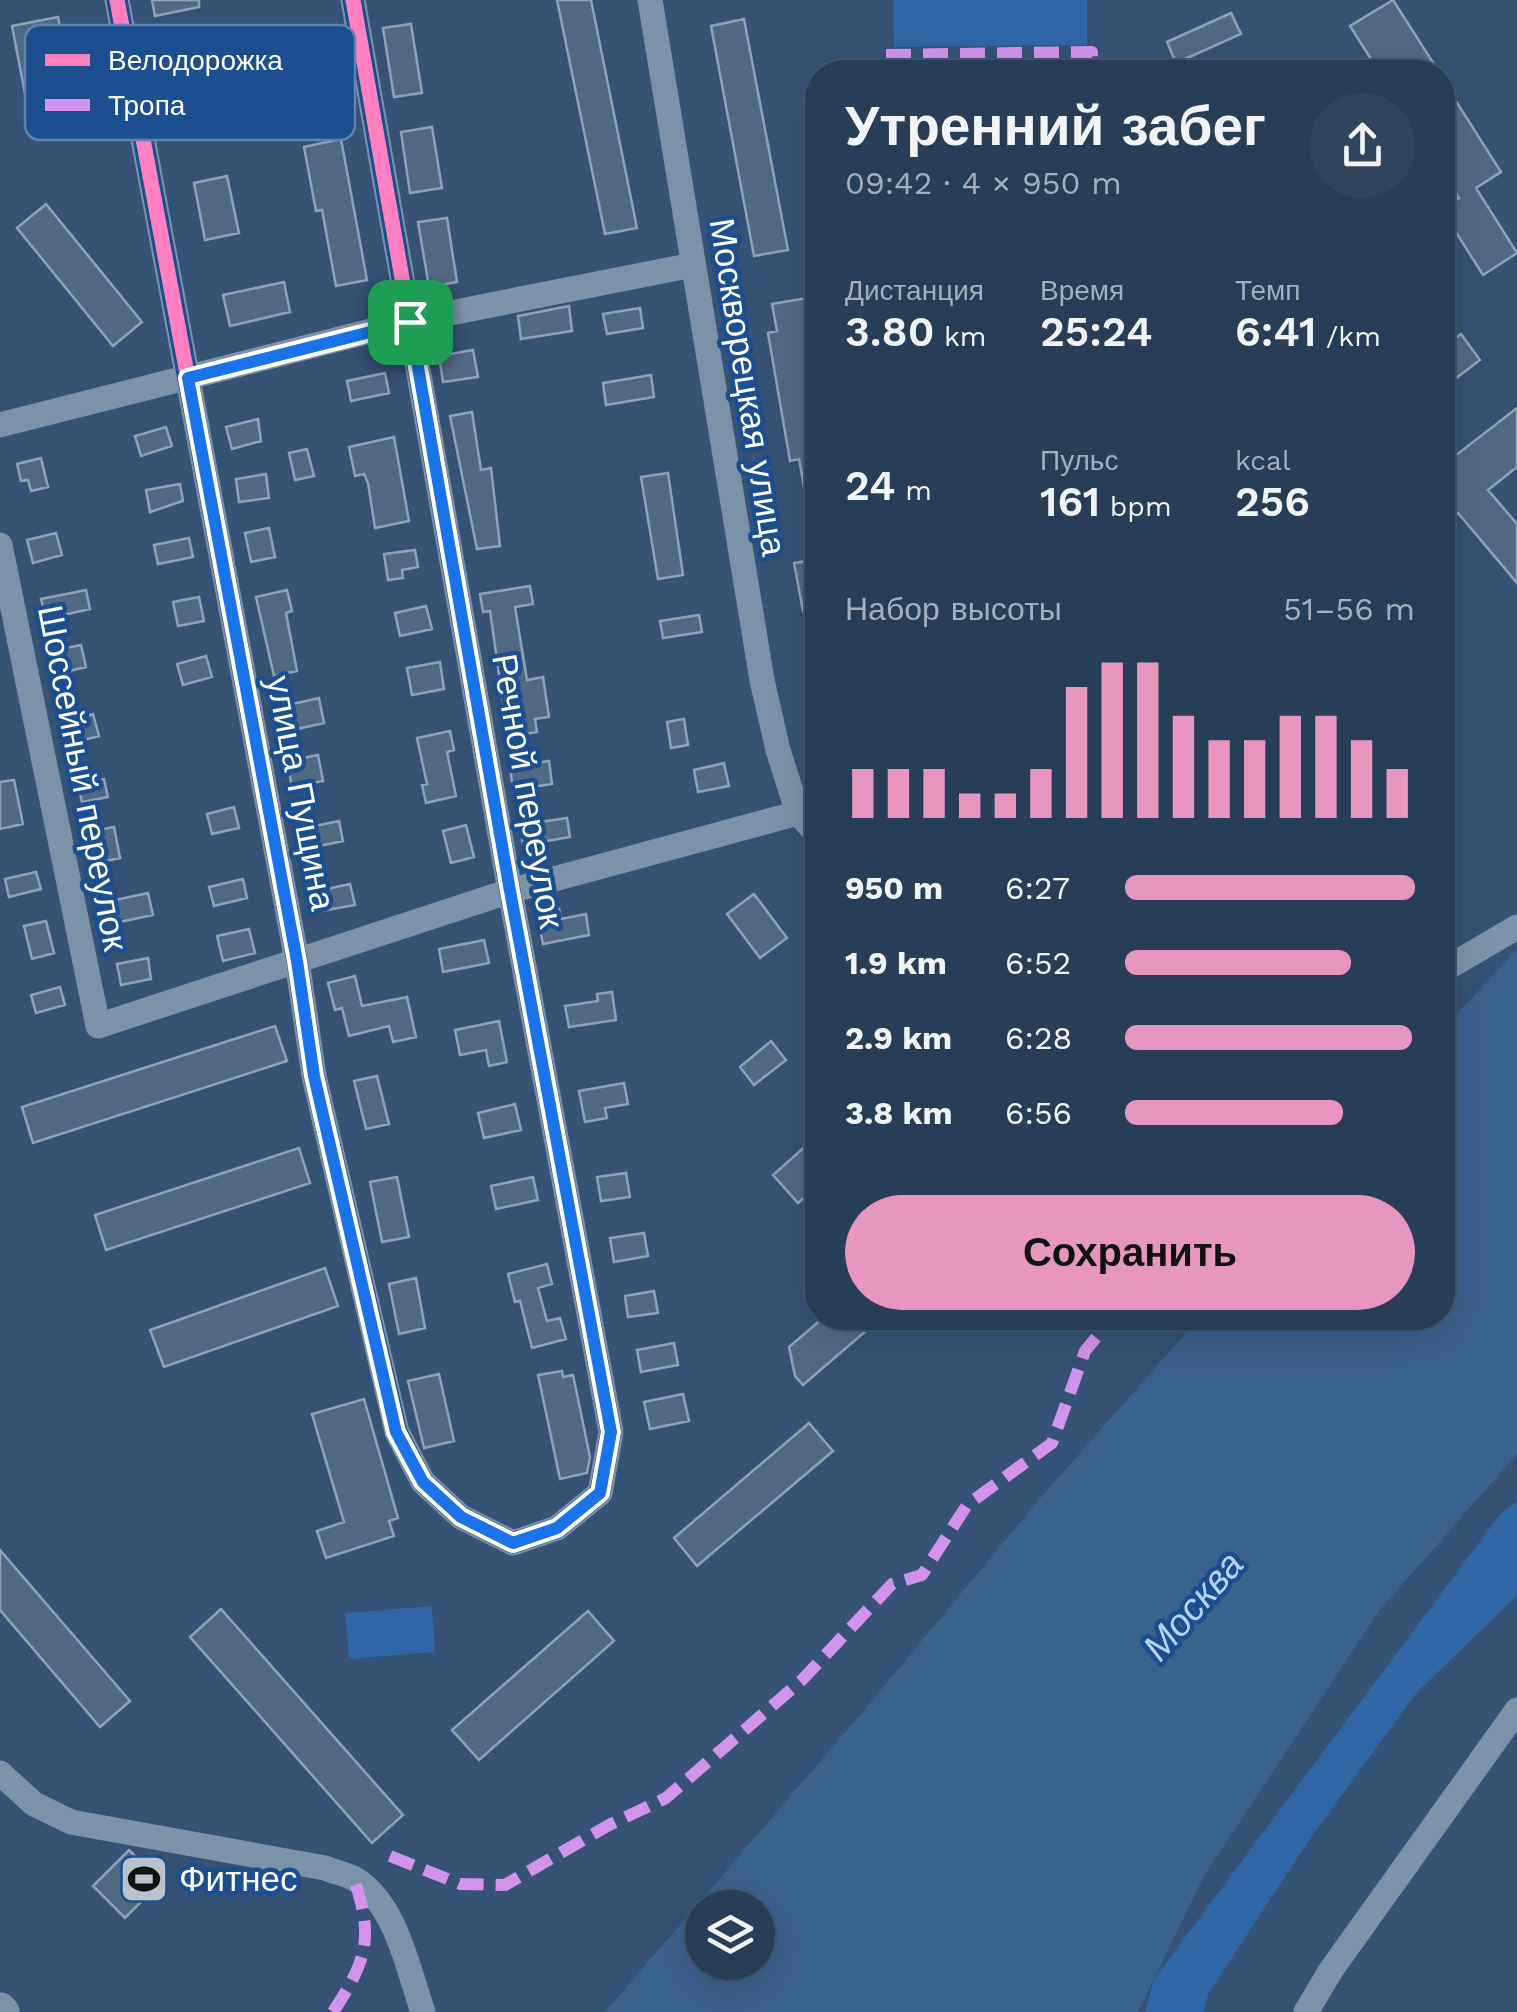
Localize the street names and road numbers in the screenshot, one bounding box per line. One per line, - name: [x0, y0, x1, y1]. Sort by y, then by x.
- street label: Москворецкая улица: [701, 215, 796, 559]
- street label: Шоссейный переулок: [29, 602, 137, 955]
- street label: Речной переулок: [483, 651, 573, 932]
- street label: улица Пущина: [258, 672, 344, 914]

